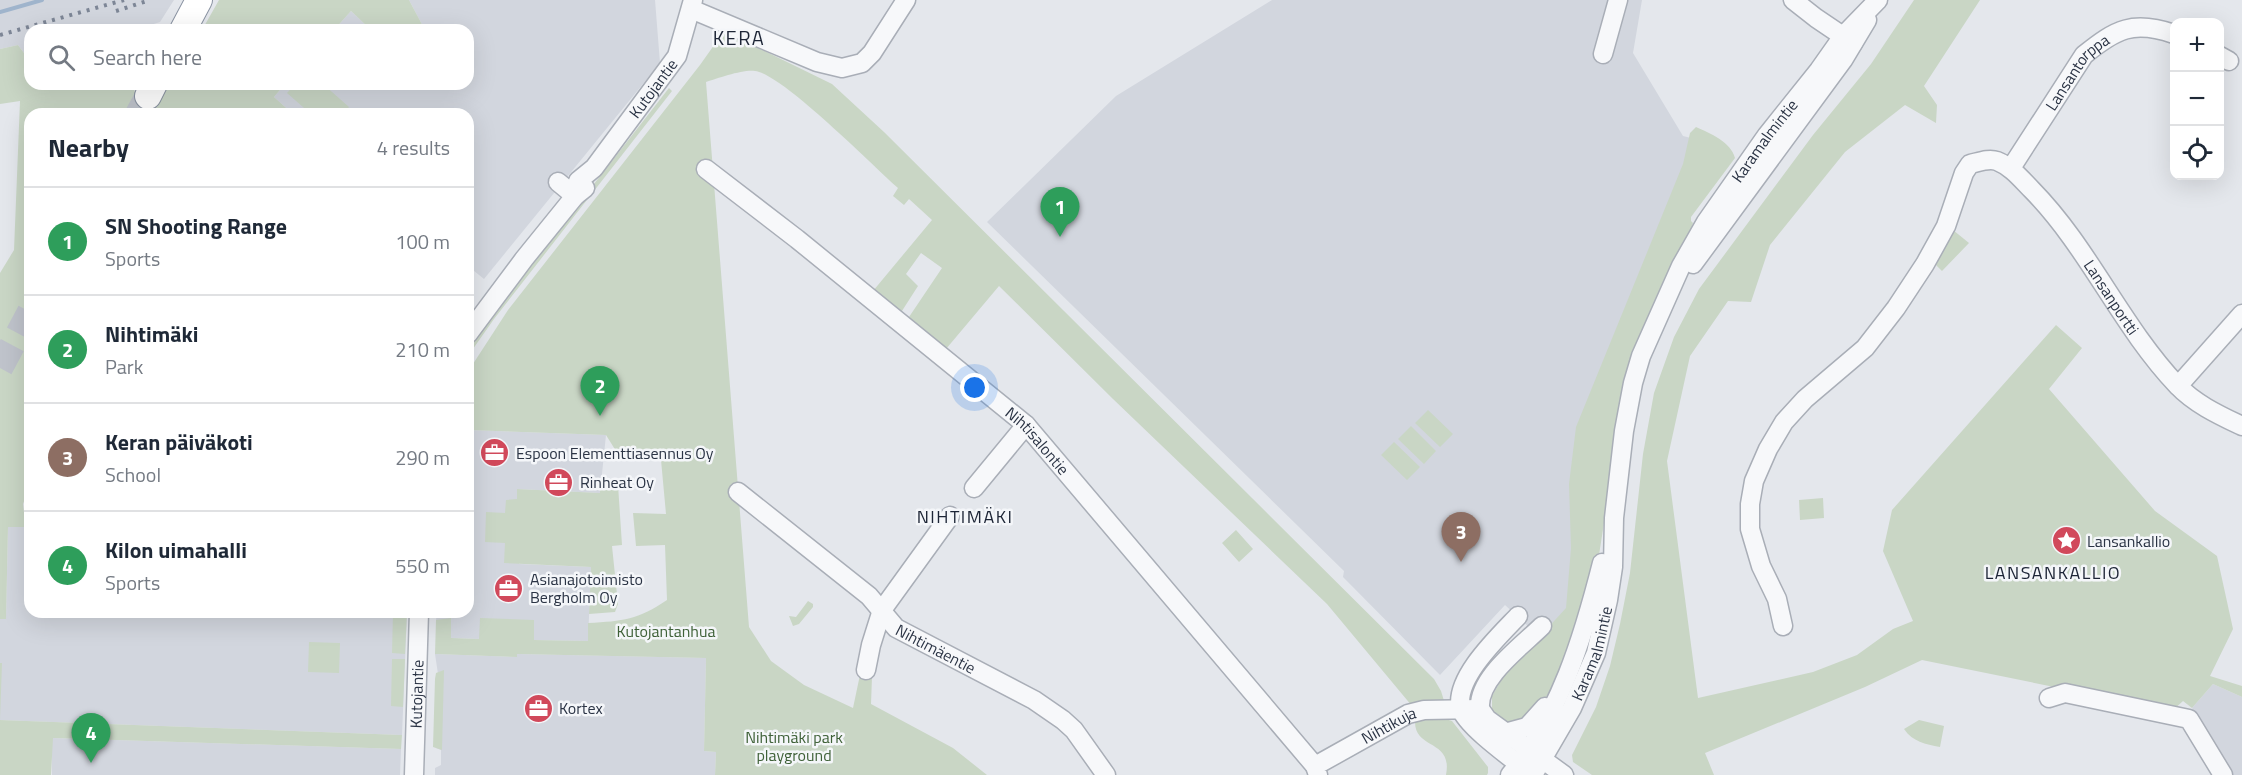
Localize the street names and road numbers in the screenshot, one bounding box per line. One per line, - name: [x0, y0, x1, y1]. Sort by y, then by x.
- street label: Lansantorppa: [2039, 28, 2114, 115]
- street label: Kutojantie: [623, 54, 683, 123]
- street label: Karamalmintie: [1725, 94, 1803, 187]
- street label: Lansanportti: [2078, 255, 2145, 340]
- street label: Nihtisalontie: [1000, 401, 1075, 480]
- street label: Karamalmintie: [1565, 604, 1618, 704]
- street label: Nihtimäentie: [892, 618, 980, 680]
- street label: Kutojantie: [403, 659, 430, 729]
- street label: Nihtikuja: [1357, 700, 1419, 750]

